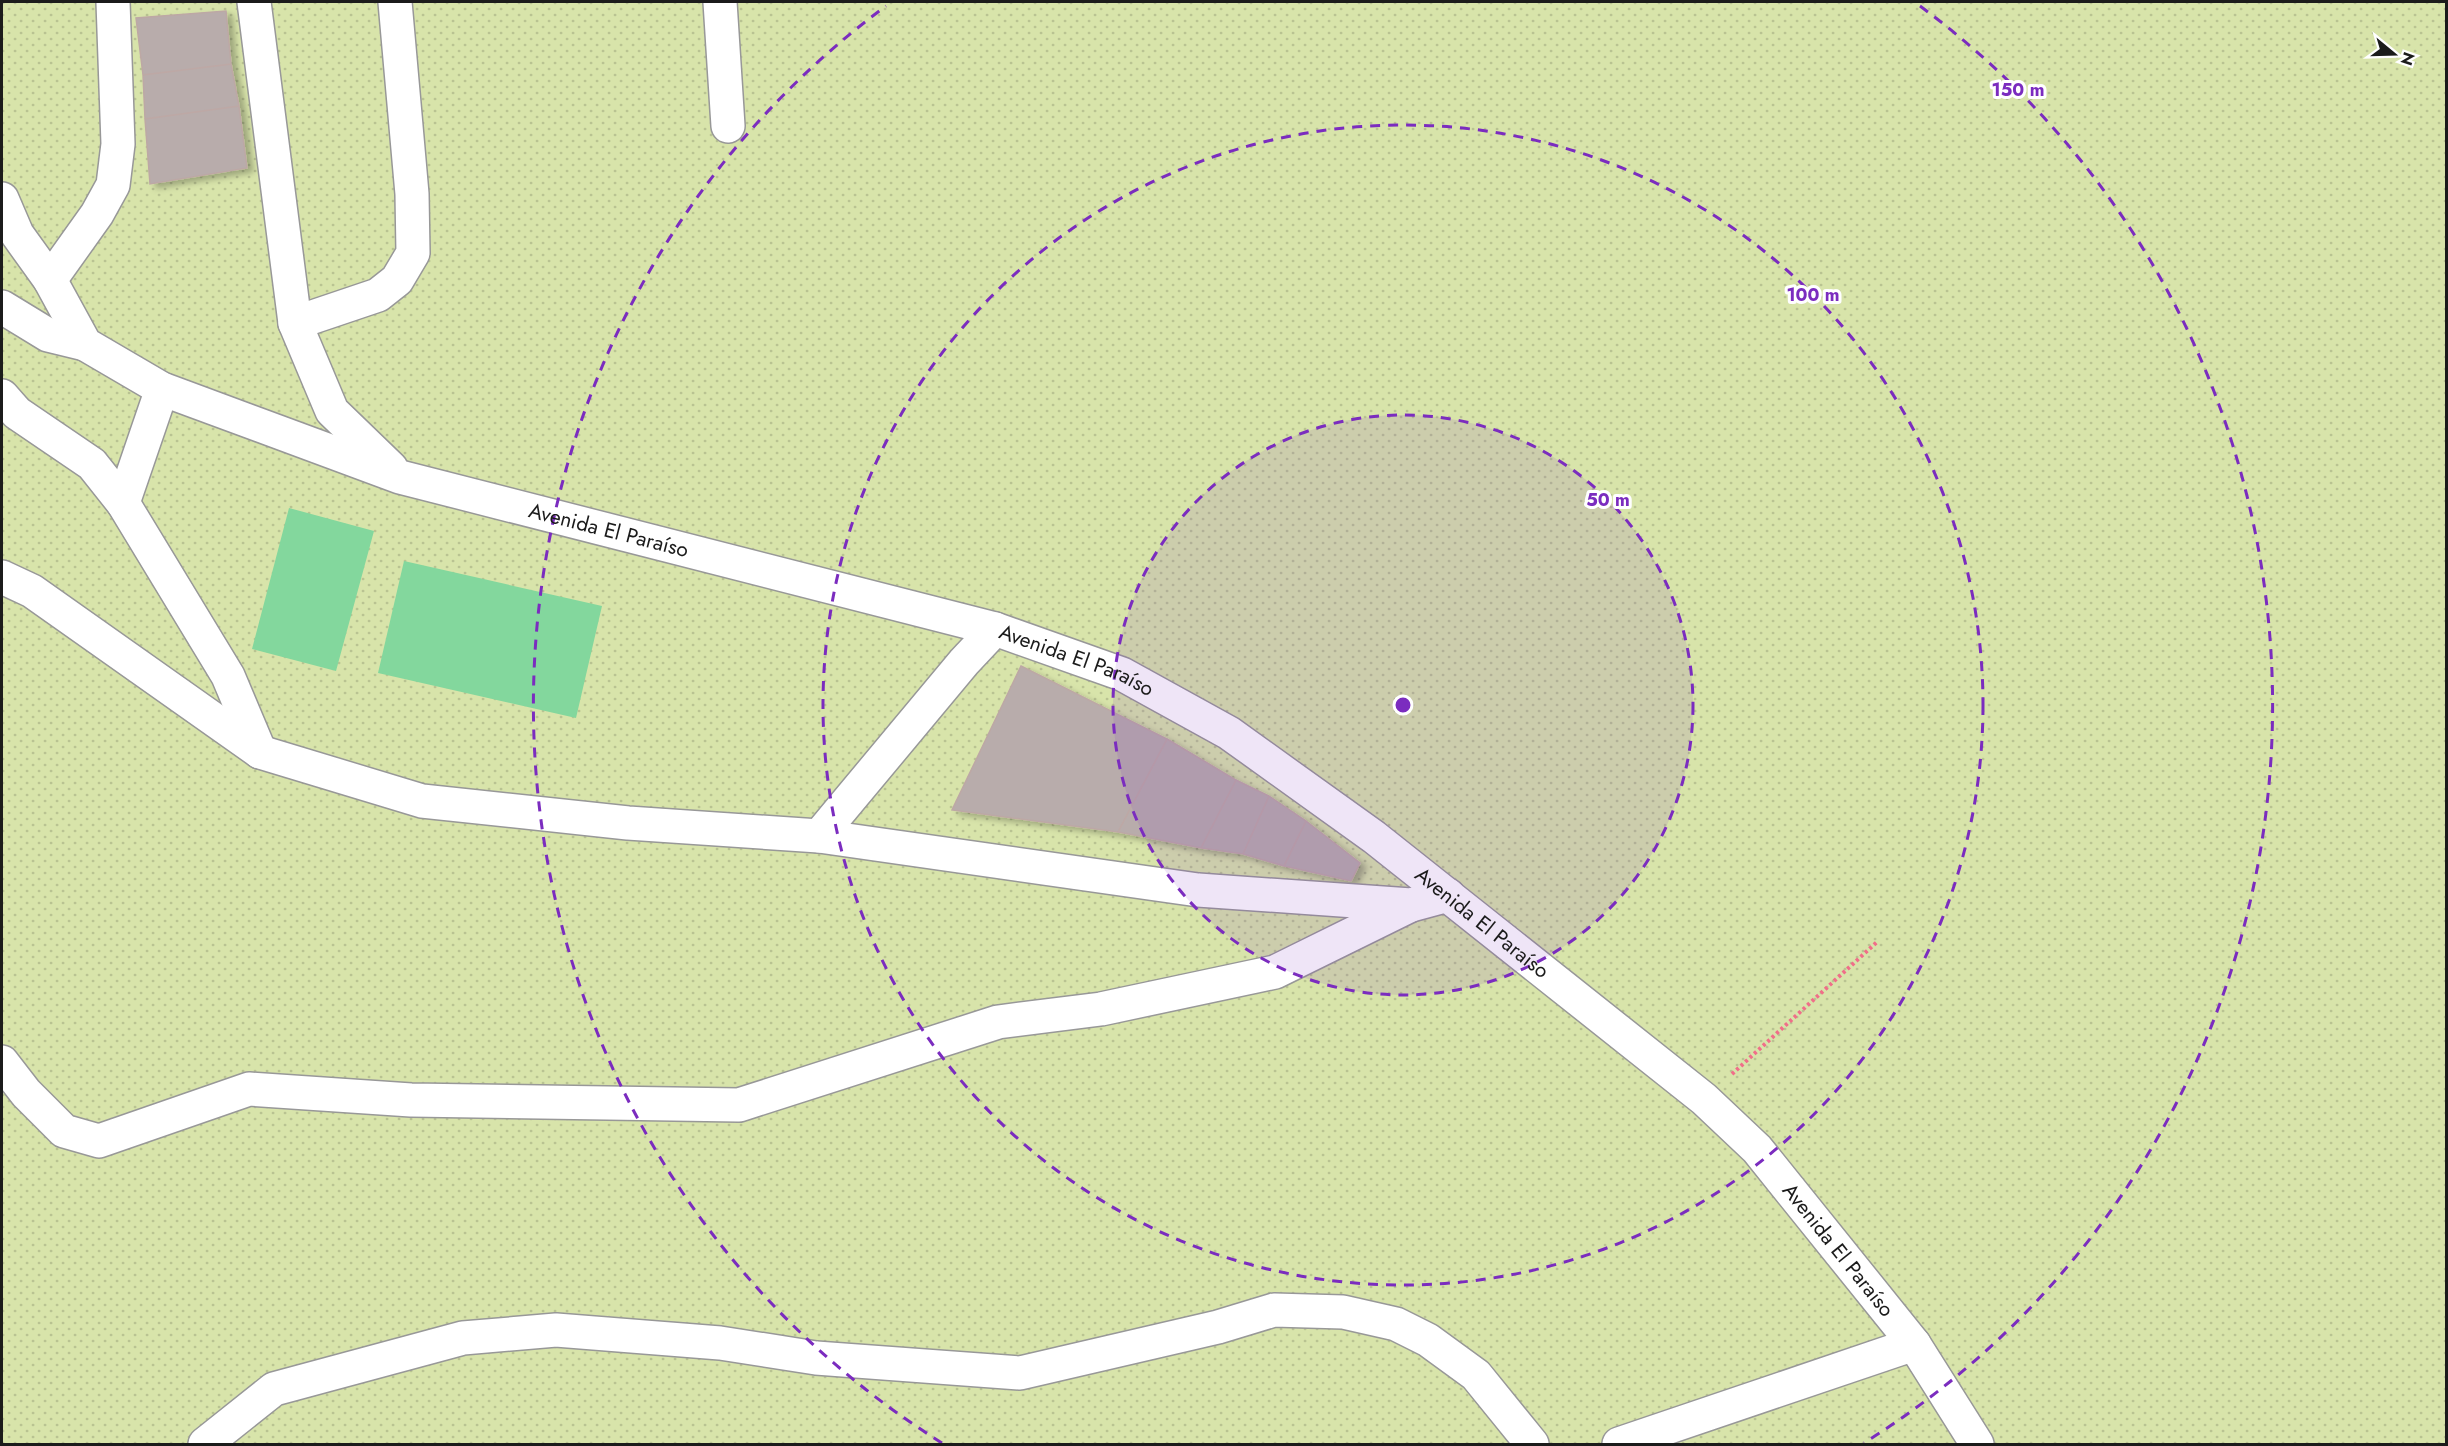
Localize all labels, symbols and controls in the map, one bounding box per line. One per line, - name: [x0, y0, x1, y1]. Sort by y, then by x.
- north arrow: [2364, 24, 2424, 84]
- text: N: [2395, 49, 2421, 68]
- text: 150 m: [1992, 77, 2044, 103]
- text: 100 m: [1786, 282, 1840, 308]
- text: 50 m: [1586, 487, 1630, 513]
- street label: Avenida El Paraíso: [526, 496, 692, 565]
- street label: Avenida El Paraíso: [995, 617, 1159, 704]
- centre of rings: [1393, 695, 1413, 715]
- street label: Avenida El Paraíso: [1409, 860, 1556, 985]
- street label: Avenida El Paraíso: [1775, 1177, 1901, 1323]

